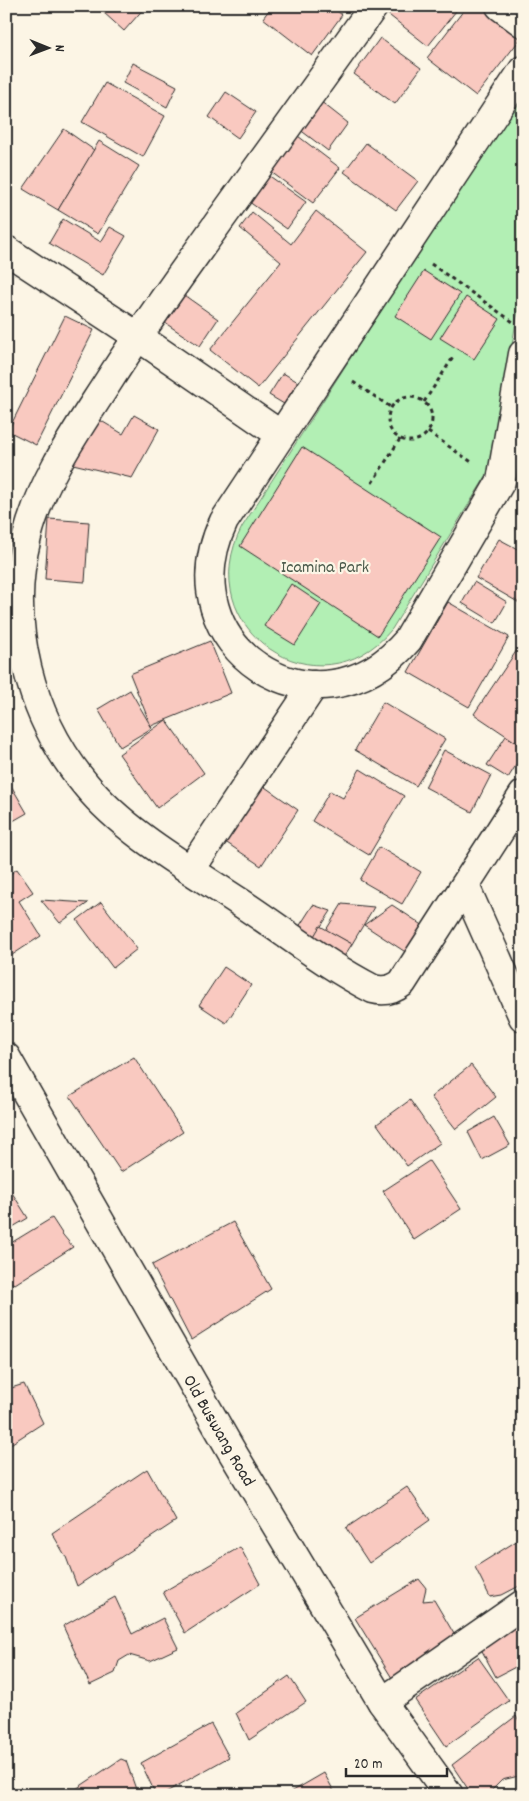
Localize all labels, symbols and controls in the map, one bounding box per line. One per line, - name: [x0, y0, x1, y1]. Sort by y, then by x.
- north arrow: [22, 22, 72, 72]
- text: N: [49, 45, 69, 52]
- park label: Icamina Park: [281, 556, 369, 581]
- street label: Old Buswang Road: [176, 1371, 260, 1492]
- scale bar: [346, 1746, 448, 1778]
- text: 20 m: [354, 1754, 382, 1776]

